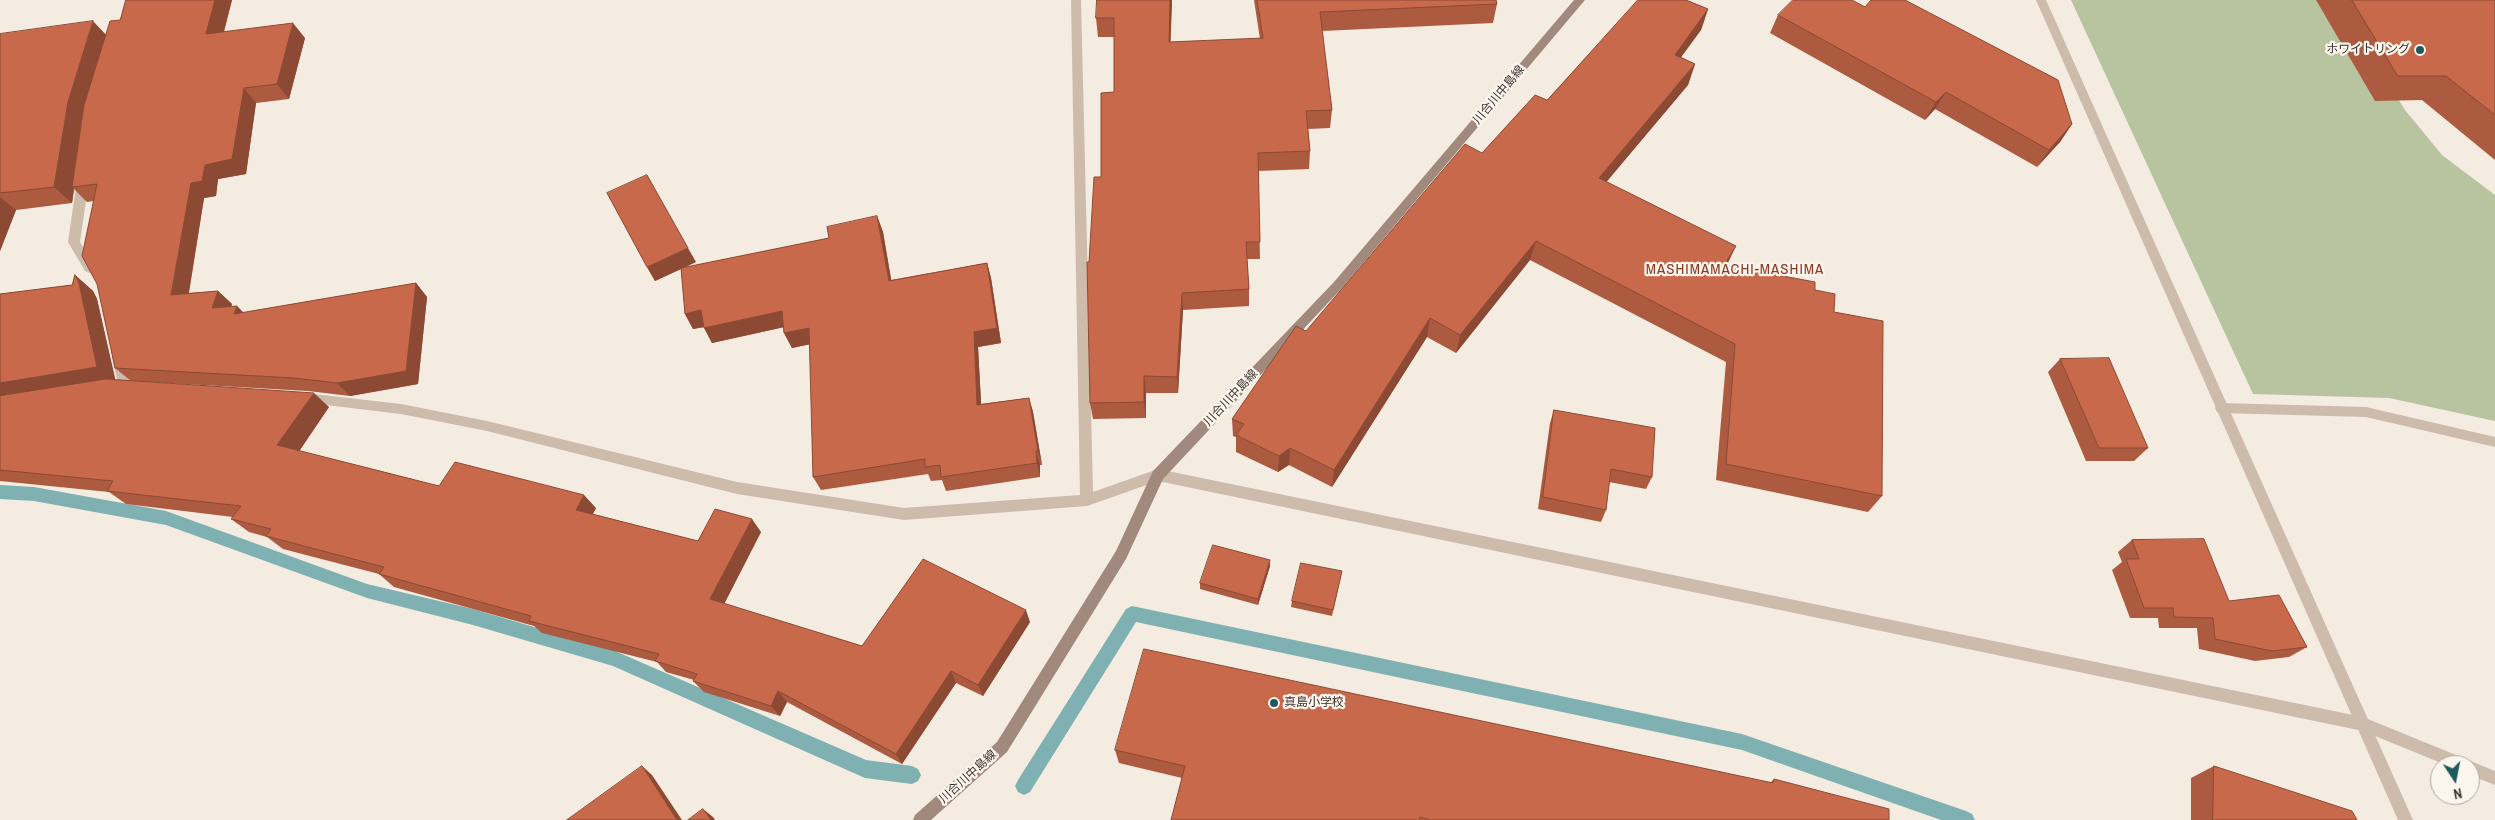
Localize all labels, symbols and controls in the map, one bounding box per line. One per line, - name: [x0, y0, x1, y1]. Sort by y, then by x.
- place label: ホワイトリング: [2326, 43, 2410, 57]
- marker: ホワイトリング: [2414, 44, 2426, 56]
- street label: 川合川中島線: [1470, 63, 1528, 127]
- district label: MASHIMAMACHI-MASHIMA: [1643, 261, 1827, 279]
- street label: 川合川中島線: [1201, 367, 1261, 429]
- place label: 真島小学校: [1284, 696, 1344, 710]
- marker: 真島小学校: [1268, 697, 1280, 709]
- street label: 川合川中島線: [936, 748, 1000, 806]
- north arrow: [2430, 755, 2480, 805]
- text: N: [2452, 784, 2463, 803]

